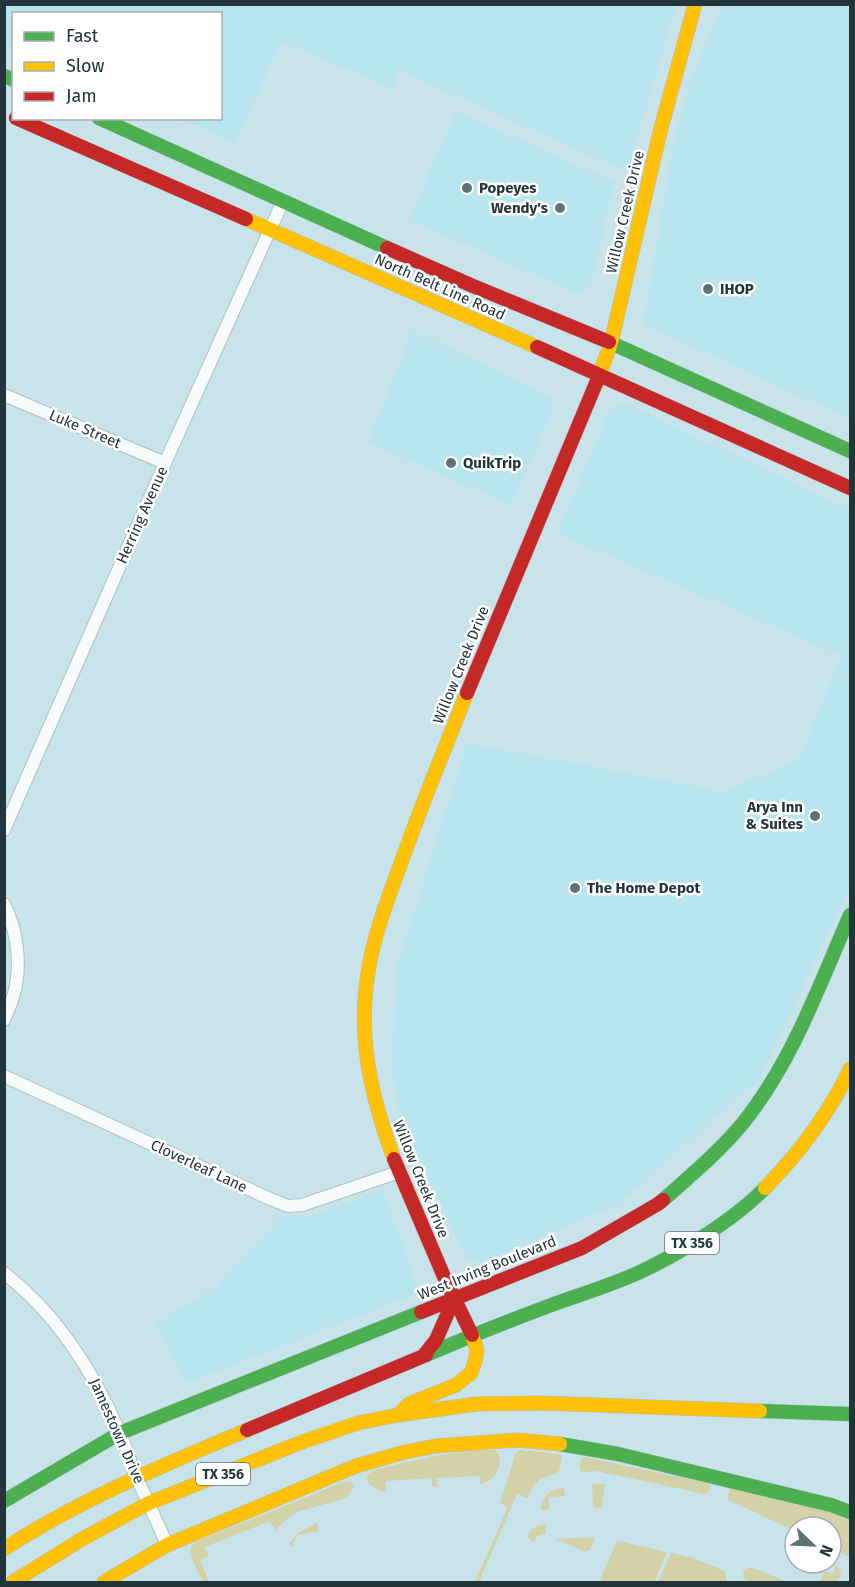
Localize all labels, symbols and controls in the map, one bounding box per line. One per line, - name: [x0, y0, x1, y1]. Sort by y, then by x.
- legend: [12, 12, 222, 120]
- text: Fast: [66, 25, 99, 47]
- text: Slow: [66, 55, 105, 77]
- text: Jam: [66, 85, 97, 107]
- street label: Willow Creek Drive: [602, 149, 648, 275]
- place label: Popeyes: [479, 179, 537, 197]
- marker: Popeyes: [460, 181, 474, 195]
- place label: Wendy's: [491, 199, 548, 217]
- marker: Wendy's: [553, 201, 567, 215]
- street label: North Belt Line Road: [372, 250, 508, 324]
- place label: IHOP: [720, 280, 754, 298]
- marker: IHOP: [701, 282, 715, 296]
- street label: Luke Street: [46, 406, 124, 452]
- place label: QuikTrip: [463, 454, 521, 472]
- marker: QuikTrip: [444, 456, 458, 470]
- street label: Herring Avenue: [113, 464, 171, 566]
- street label: Willow Creek Drive: [429, 603, 493, 727]
- place label: Arya Inn & Suites: [746, 798, 803, 833]
- marker: Arya Inn & Suites: [808, 809, 822, 823]
- place label: The Home Depot: [587, 879, 701, 897]
- marker: The Home Depot: [568, 881, 582, 895]
- street label: Willow Creek Drive: [389, 1117, 453, 1241]
- street label: Cloverleaf Lane: [148, 1136, 250, 1196]
- street label: West Irving Boulevard: [415, 1232, 559, 1304]
- road number: TX 356: [665, 1232, 719, 1254]
- street label: Jamestown Drive: [86, 1376, 148, 1486]
- road number: TX 356: [196, 1463, 250, 1485]
- north arrow: [783, 1515, 843, 1575]
- text: N: [816, 1542, 837, 1559]

